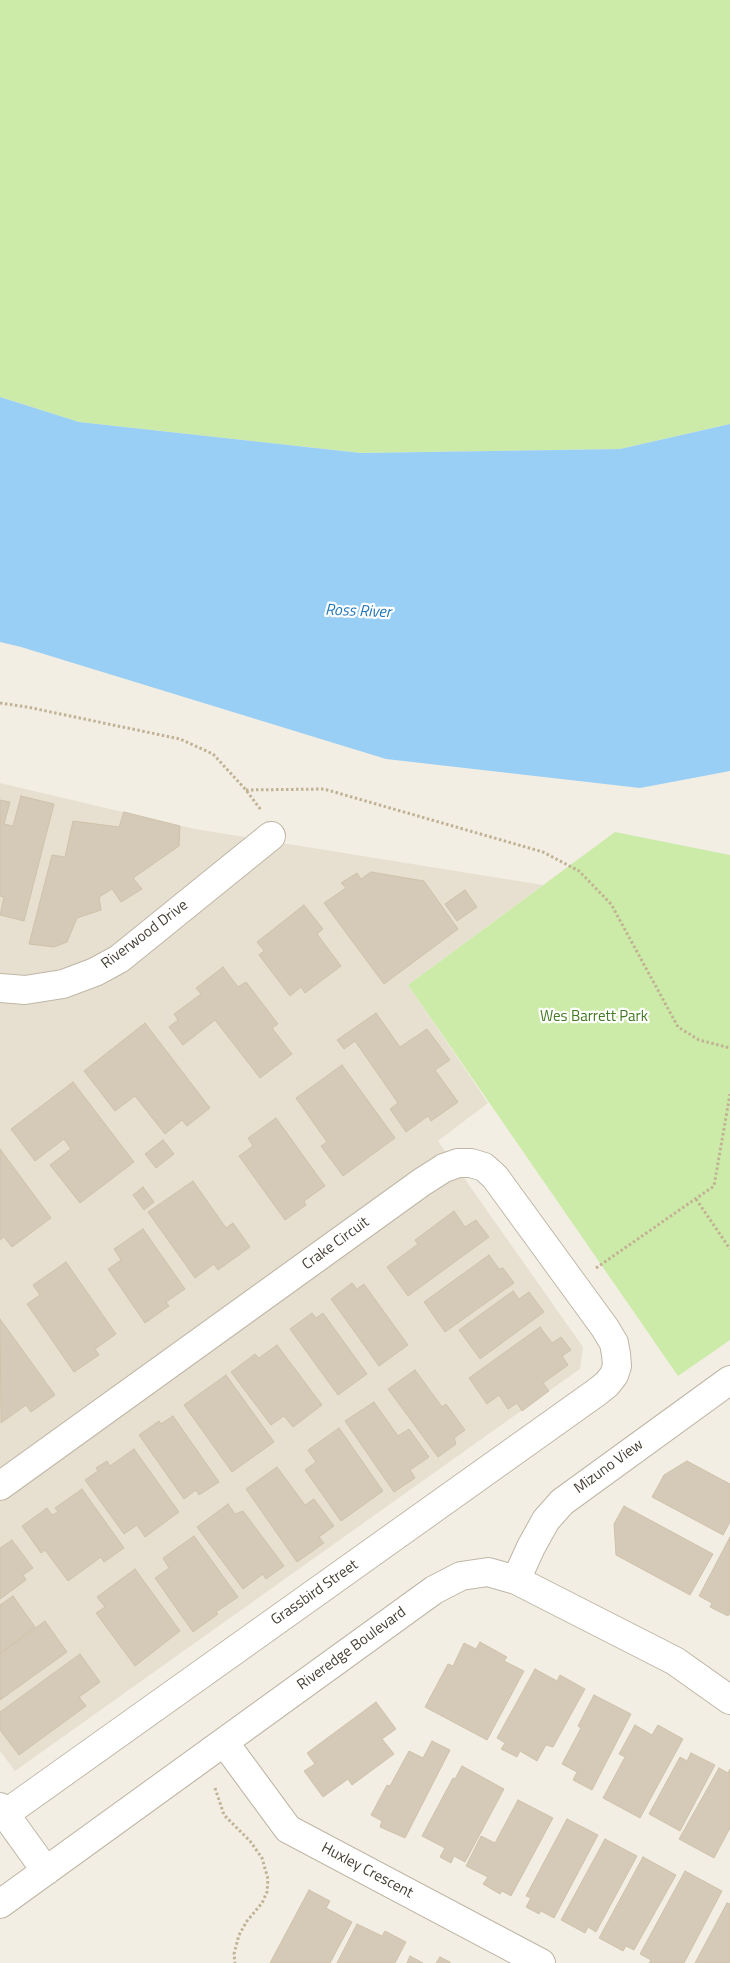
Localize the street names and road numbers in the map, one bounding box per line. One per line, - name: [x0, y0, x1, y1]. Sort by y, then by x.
- street label: Riverwood Drive: [98, 897, 192, 973]
- street label: Crake Circuit: [299, 1214, 373, 1274]
- street label: Mizuno View: [571, 1436, 647, 1498]
- street label: Grassbird Street: [268, 1556, 362, 1630]
- street label: Riveredge Boulevard: [294, 1604, 410, 1694]
- street label: Huxley Crescent: [318, 1839, 416, 1903]

